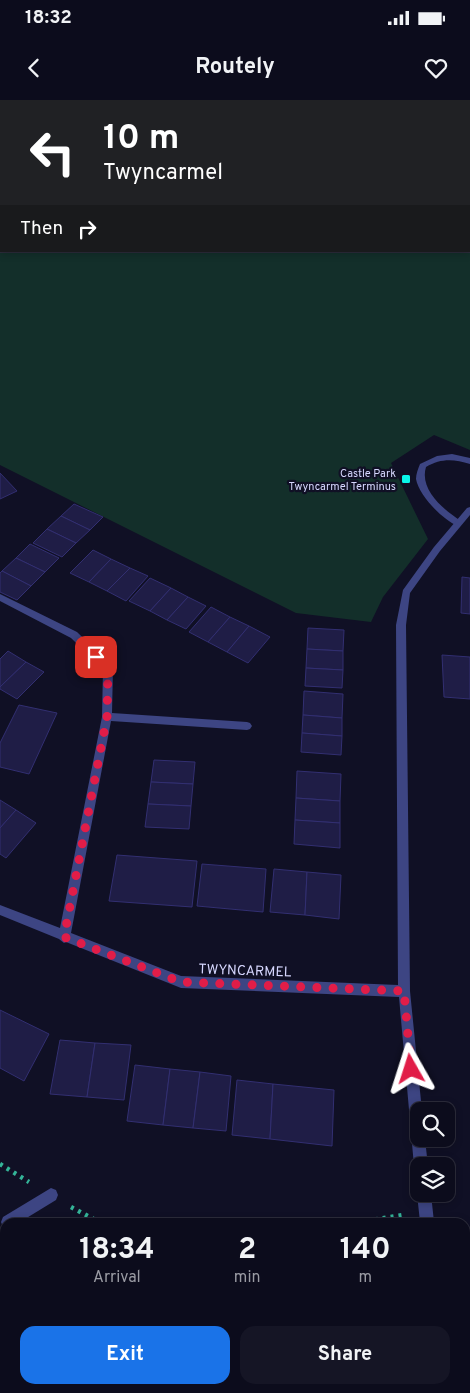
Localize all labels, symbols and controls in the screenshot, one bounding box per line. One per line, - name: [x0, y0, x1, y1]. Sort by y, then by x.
- text: 18:32: [25, 6, 72, 30]
- icon: back: [20, 54, 48, 82]
- text: Routely: [195, 54, 275, 81]
- icon: heart: [422, 54, 450, 82]
- text: 10 m: [103, 117, 179, 161]
- icon: left: [20, 120, 85, 185]
- text: Twyncarmel: [103, 160, 223, 187]
- icon: right: [73, 215, 101, 243]
- text: Then: [20, 217, 63, 241]
- place label: Castle Park Twyncarmel Terminus: [289, 467, 396, 494]
- marker: Castle Park Twyncarmel Terminus: [400, 473, 412, 485]
- pin: [75, 636, 117, 678]
- icon: arrive: [82, 643, 110, 671]
- street label: TWYNCARMEL: [198, 961, 292, 982]
- position arrow: [384, 1042, 436, 1094]
- map controls: [410, 1102, 455, 1202]
- button: search: [410, 1102, 455, 1147]
- button: layers: [410, 1157, 455, 1202]
- text: 18:34: [79, 1232, 155, 1269]
- text: 2: [238, 1232, 256, 1269]
- text: 140: [340, 1232, 391, 1269]
- text: Arrival: [93, 1268, 141, 1288]
- text: min: [234, 1268, 260, 1288]
- text: m: [358, 1268, 372, 1288]
- button: Exit: [20, 1326, 230, 1384]
- button: Share: [240, 1326, 450, 1384]

